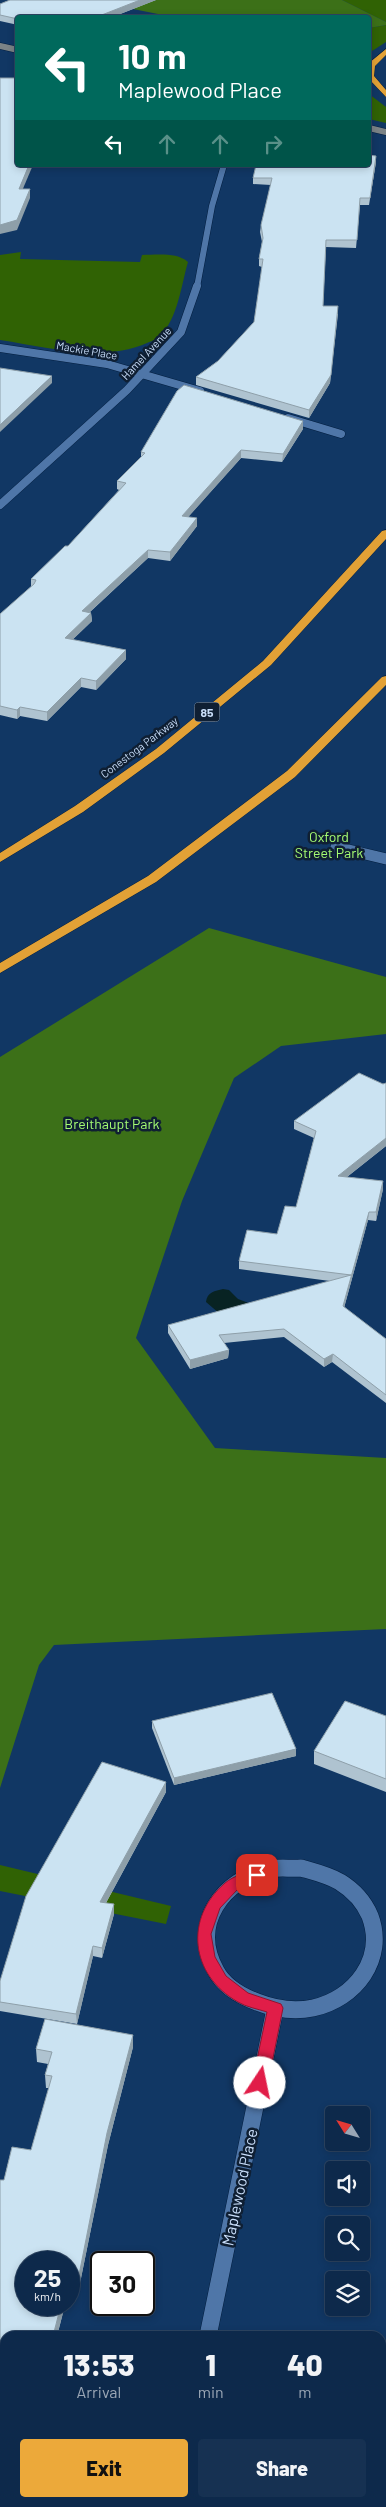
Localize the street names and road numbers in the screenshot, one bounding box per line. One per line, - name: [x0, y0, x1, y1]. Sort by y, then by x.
- street label: Hamel Avenue: [118, 324, 174, 382]
- street label: Mackie Place: [55, 338, 119, 362]
- road number: 85: [194, 702, 220, 722]
- street label: Conestoga Parkway: [98, 714, 180, 780]
- street label: Maplewood Place: [217, 2127, 261, 2247]

